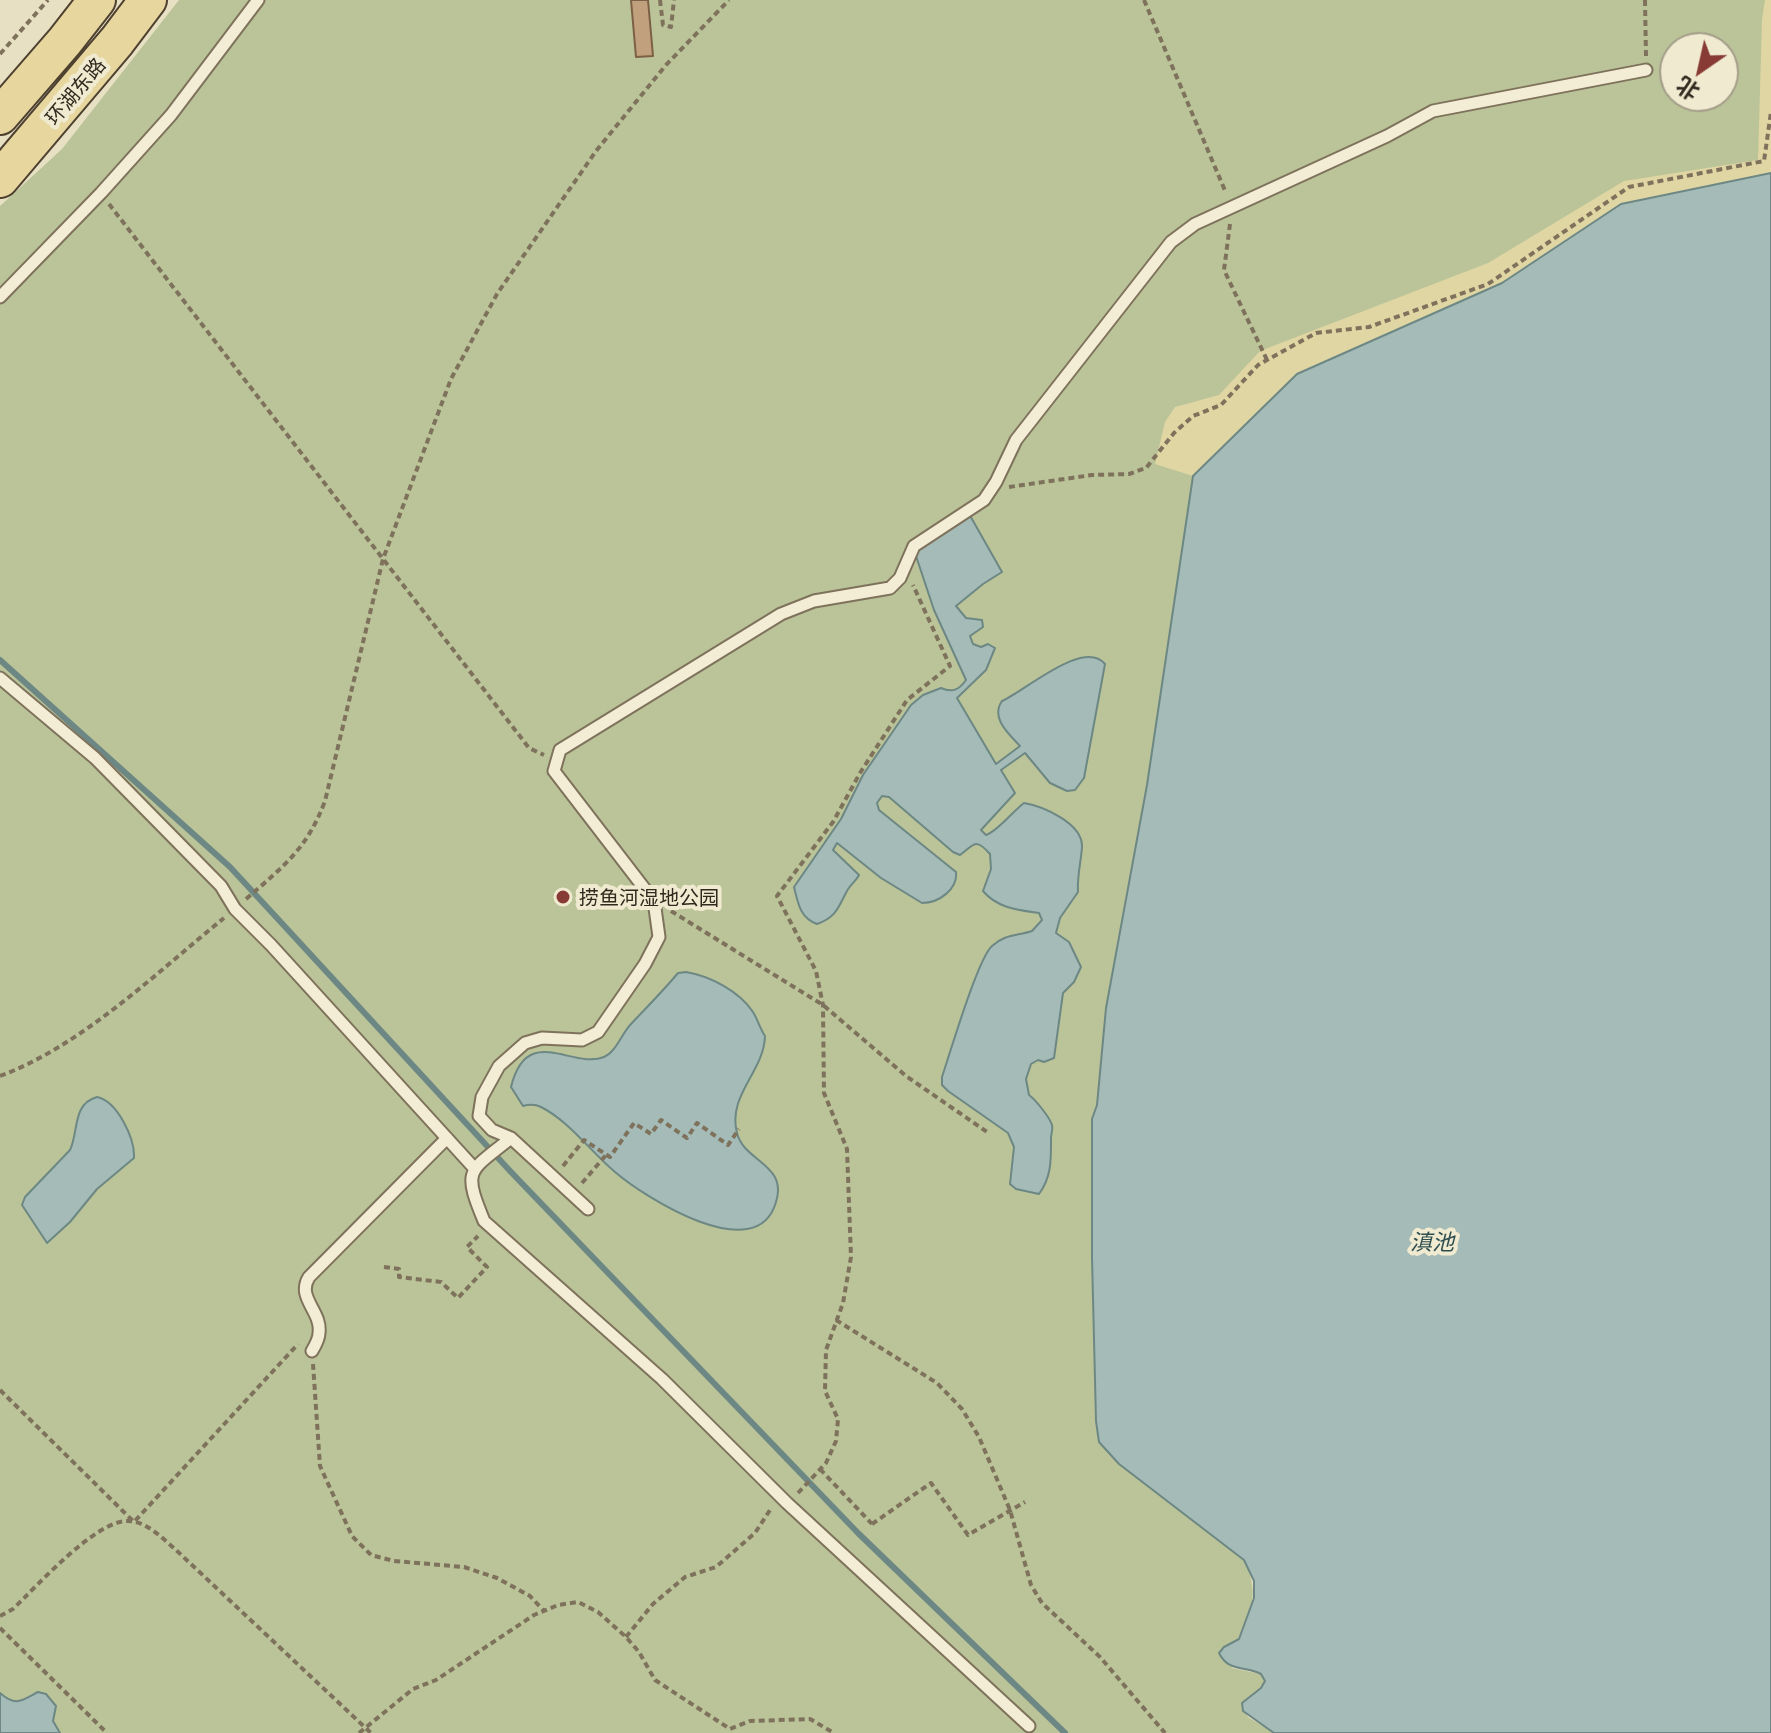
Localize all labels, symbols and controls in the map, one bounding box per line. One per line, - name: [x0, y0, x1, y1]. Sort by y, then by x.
- north arrow: [1659, 32, 1739, 112]
- street label: 环湖东路: [40, 53, 110, 129]
- text: 北: [1669, 71, 1705, 110]
- place label: 捞鱼河湿地公园: [579, 885, 719, 909]
- marker: 捞鱼河湿地公园: [554, 888, 572, 906]
- water label: 滇池: [1410, 1229, 1454, 1255]

